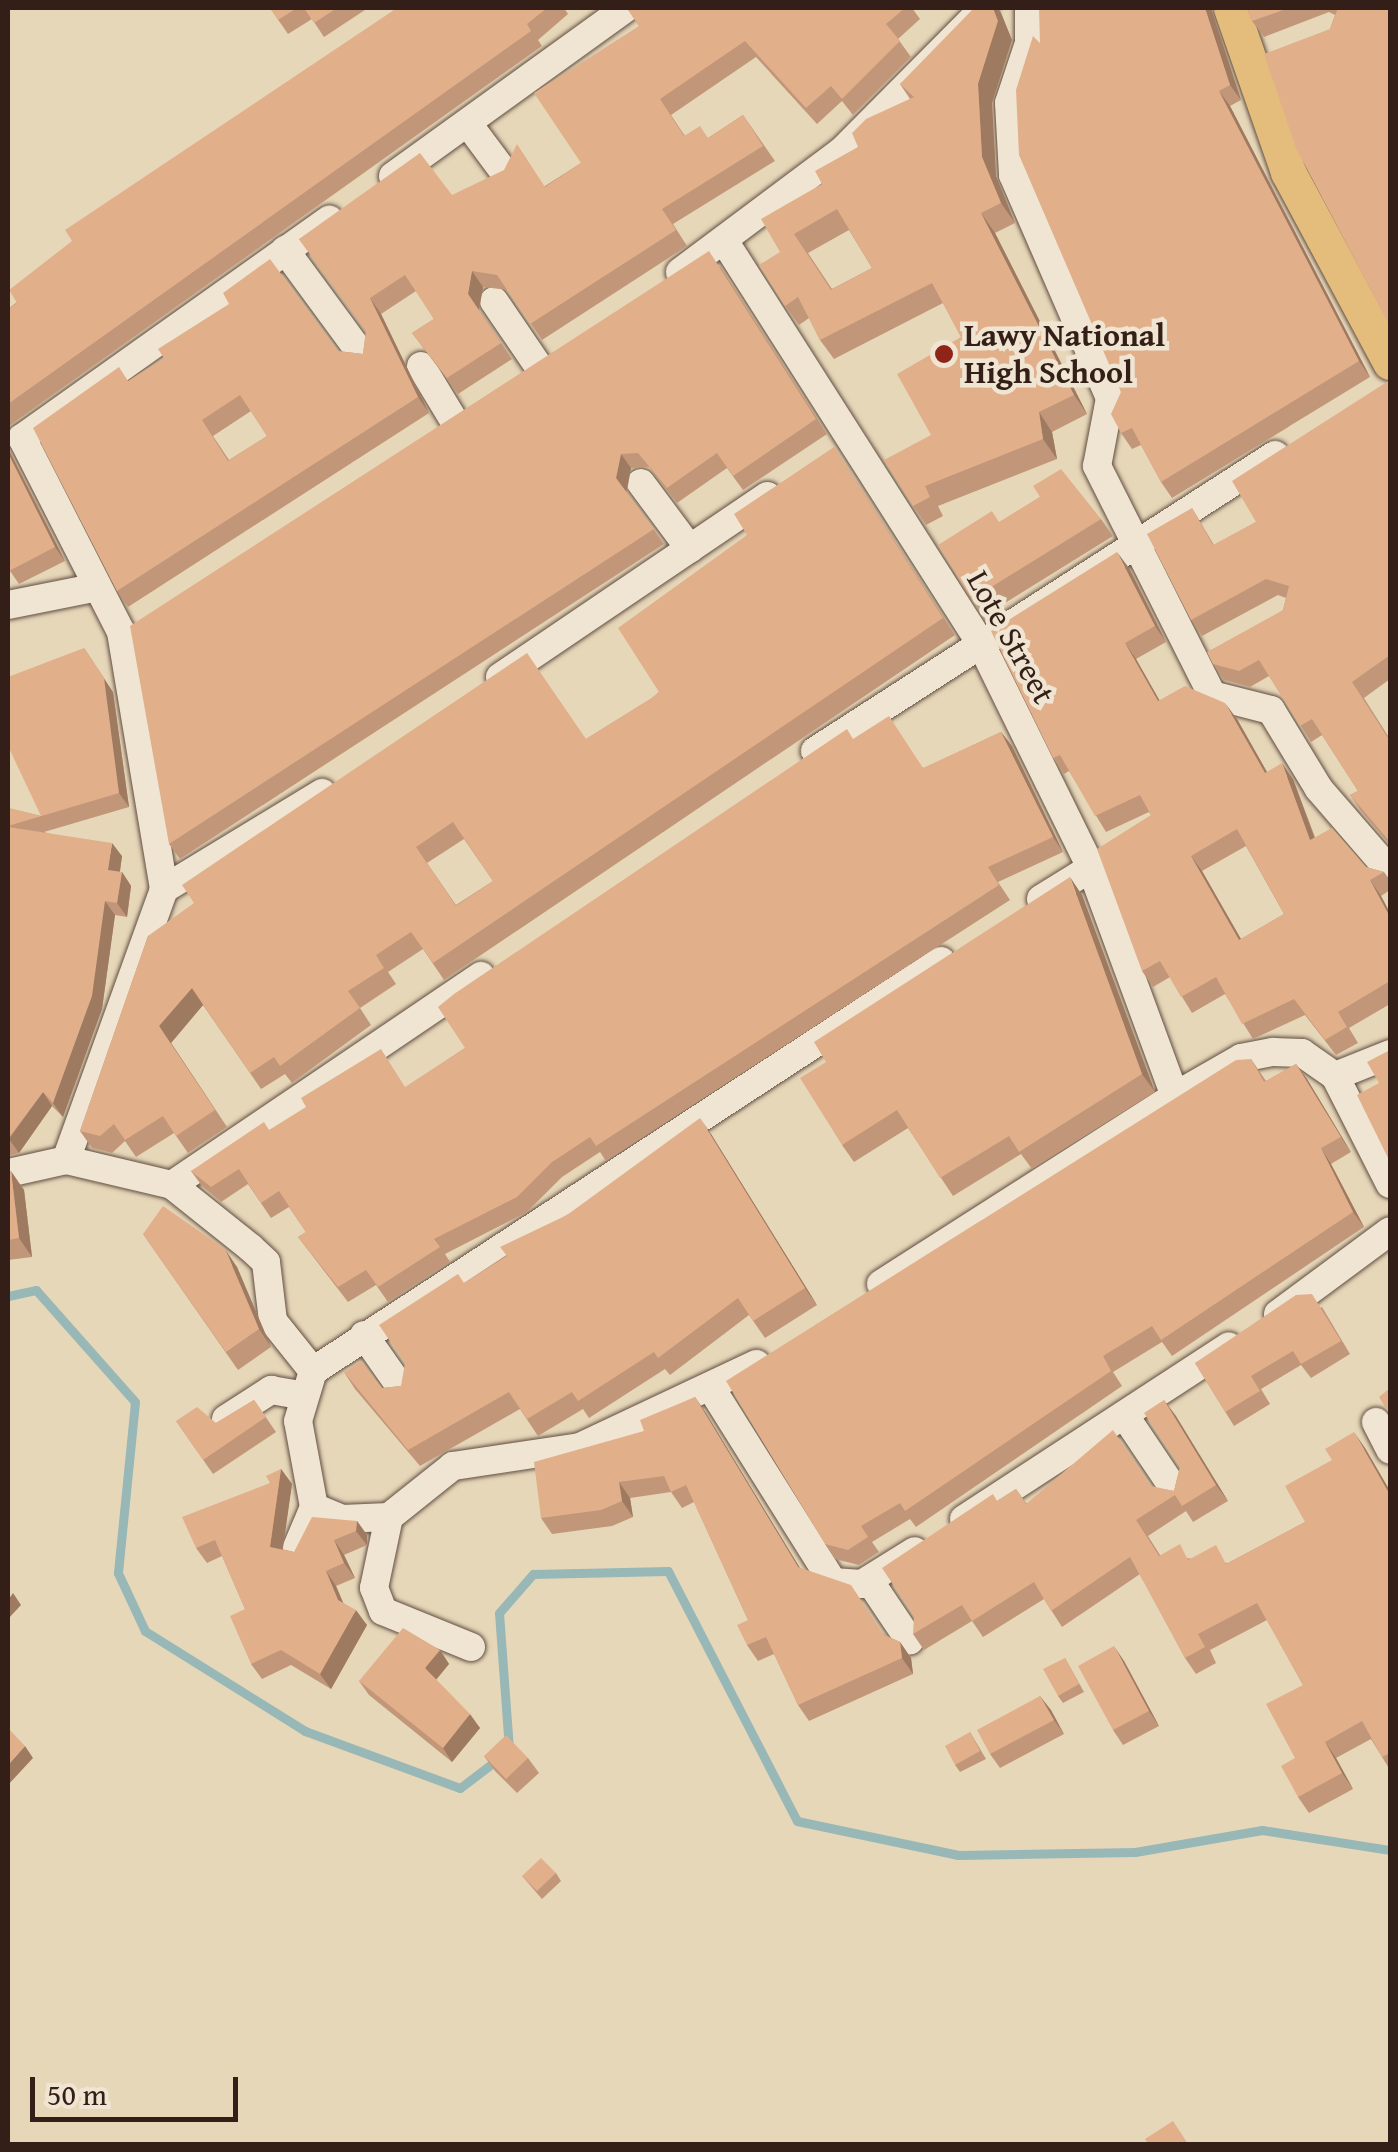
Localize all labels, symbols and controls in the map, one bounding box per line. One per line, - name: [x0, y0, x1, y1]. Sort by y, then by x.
- place label: Lawy National High School: [964, 317, 1165, 392]
- marker: Lawy National High School: [933, 343, 955, 365]
- street label: Lote Street: [959, 564, 1063, 710]
- scale bar: [35, 2057, 242, 2119]
- text: 50 m: [47, 2072, 107, 2116]

